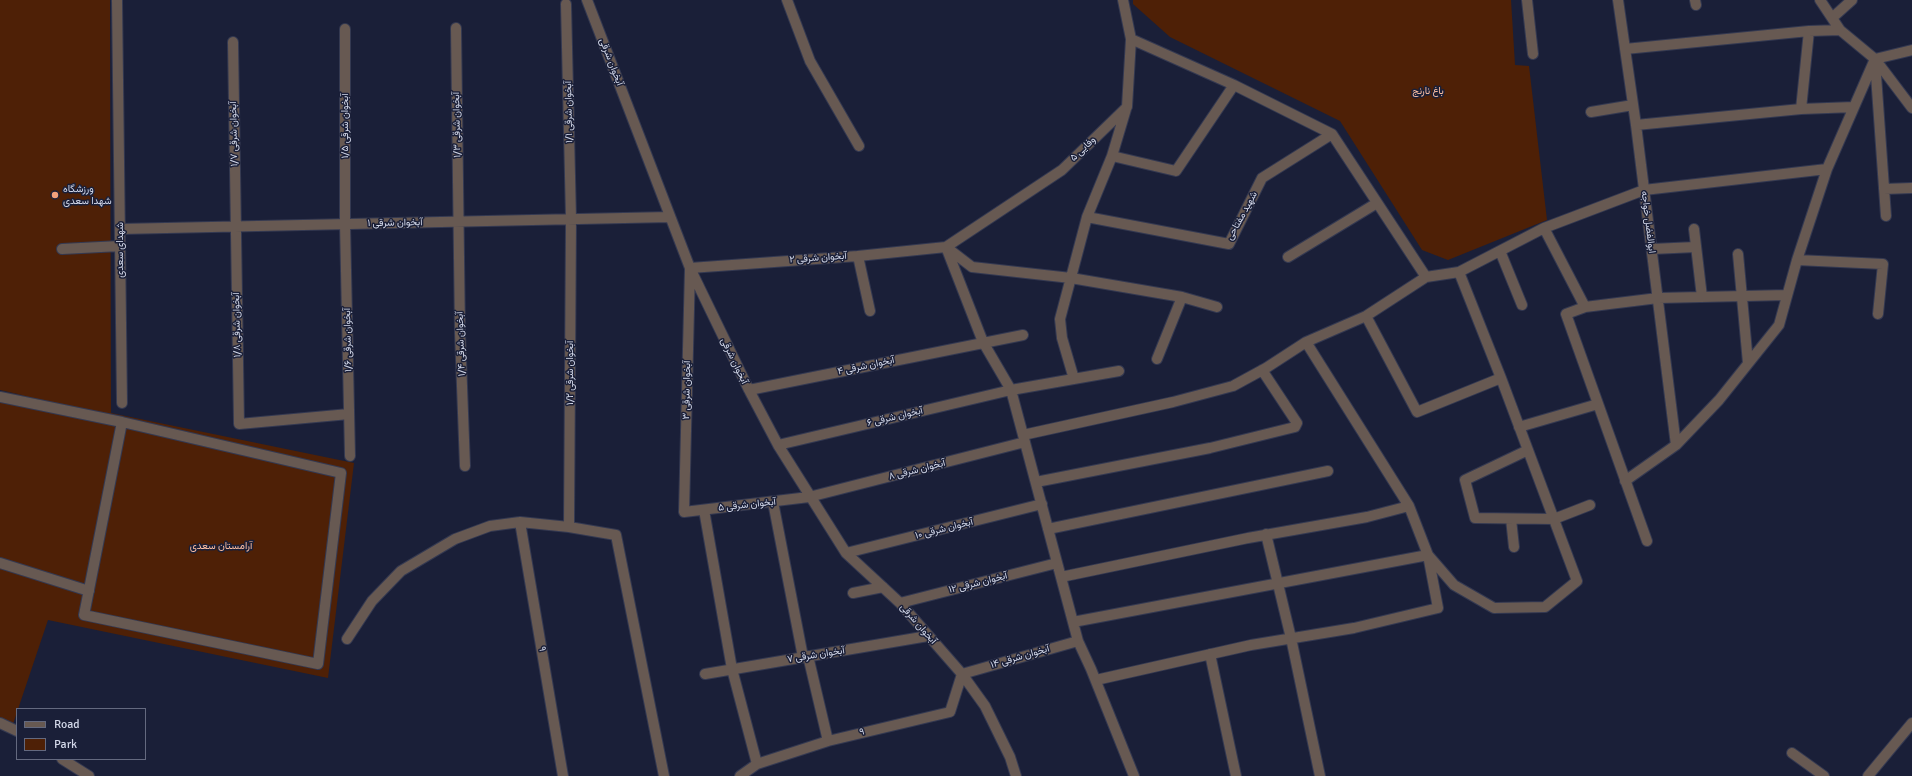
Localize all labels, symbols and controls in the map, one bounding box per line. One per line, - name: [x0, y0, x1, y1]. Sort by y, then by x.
- street label: آبخوان شرقی: [596, 37, 626, 87]
- street label: آبخوان شرقی ۱/۱: [562, 81, 576, 143]
- park label: باغ نارنج: [1412, 85, 1444, 97]
- street label: آبخوان شرقی ۱/۳: [450, 92, 464, 158]
- street label: آبخوان شرقی ۱/۵: [339, 93, 351, 159]
- street label: آبخوان شرقی ۱/۷: [227, 101, 241, 167]
- street label: وفایی ۵: [1068, 134, 1098, 164]
- place label: ورزشگاه شهدا سعدی: [63, 183, 112, 206]
- street label: شهید مفتاحی: [1224, 189, 1260, 243]
- marker: ورزشگاه شهدا سعدی: [50, 190, 60, 200]
- street label: ابوالفضل خواجه: [1638, 190, 1658, 254]
- street label: آبخوان شرقی ۱: [367, 217, 423, 229]
- street label: شهدای سعدی: [114, 222, 126, 278]
- street label: آبخوان شرقی ۲: [789, 250, 847, 266]
- street label: آبخوان شرقی ۱/۸: [230, 292, 244, 358]
- street label: آبخوان شرقی ۱/۶: [341, 308, 355, 372]
- street label: آبخوان شرقی ۱/۴: [454, 311, 468, 377]
- street label: آبخوان شرقی: [718, 336, 750, 386]
- street label: آبخوان شرقی ۱/۲: [564, 341, 576, 405]
- street label: آبخوان شرقی ۴: [836, 354, 896, 378]
- street label: آبخوان شرقی ۳: [680, 361, 694, 419]
- street label: آبخوان شرقی ۶: [866, 405, 924, 429]
- street label: آبخوان شرقی ۸: [887, 457, 947, 483]
- street label: آبخوان شرقی ۵: [718, 496, 776, 514]
- street label: آبخوان شرقی ۱۰: [914, 516, 974, 542]
- park label: آرامستان سعدی: [190, 540, 252, 552]
- street label: آبخوان شرقی ۱۲: [947, 570, 1009, 596]
- street label: آبخوان شرقی: [897, 601, 939, 647]
- street label: آبخوان شرقی ۱۴: [989, 643, 1051, 671]
- street label: آبخوان شرقی ۷: [786, 645, 846, 665]
- street label: ۹: [536, 646, 548, 652]
- legend: [16, 708, 146, 760]
- text: Road: [54, 717, 80, 732]
- street label: ۹: [858, 726, 866, 738]
- text: Park: [54, 737, 77, 752]

